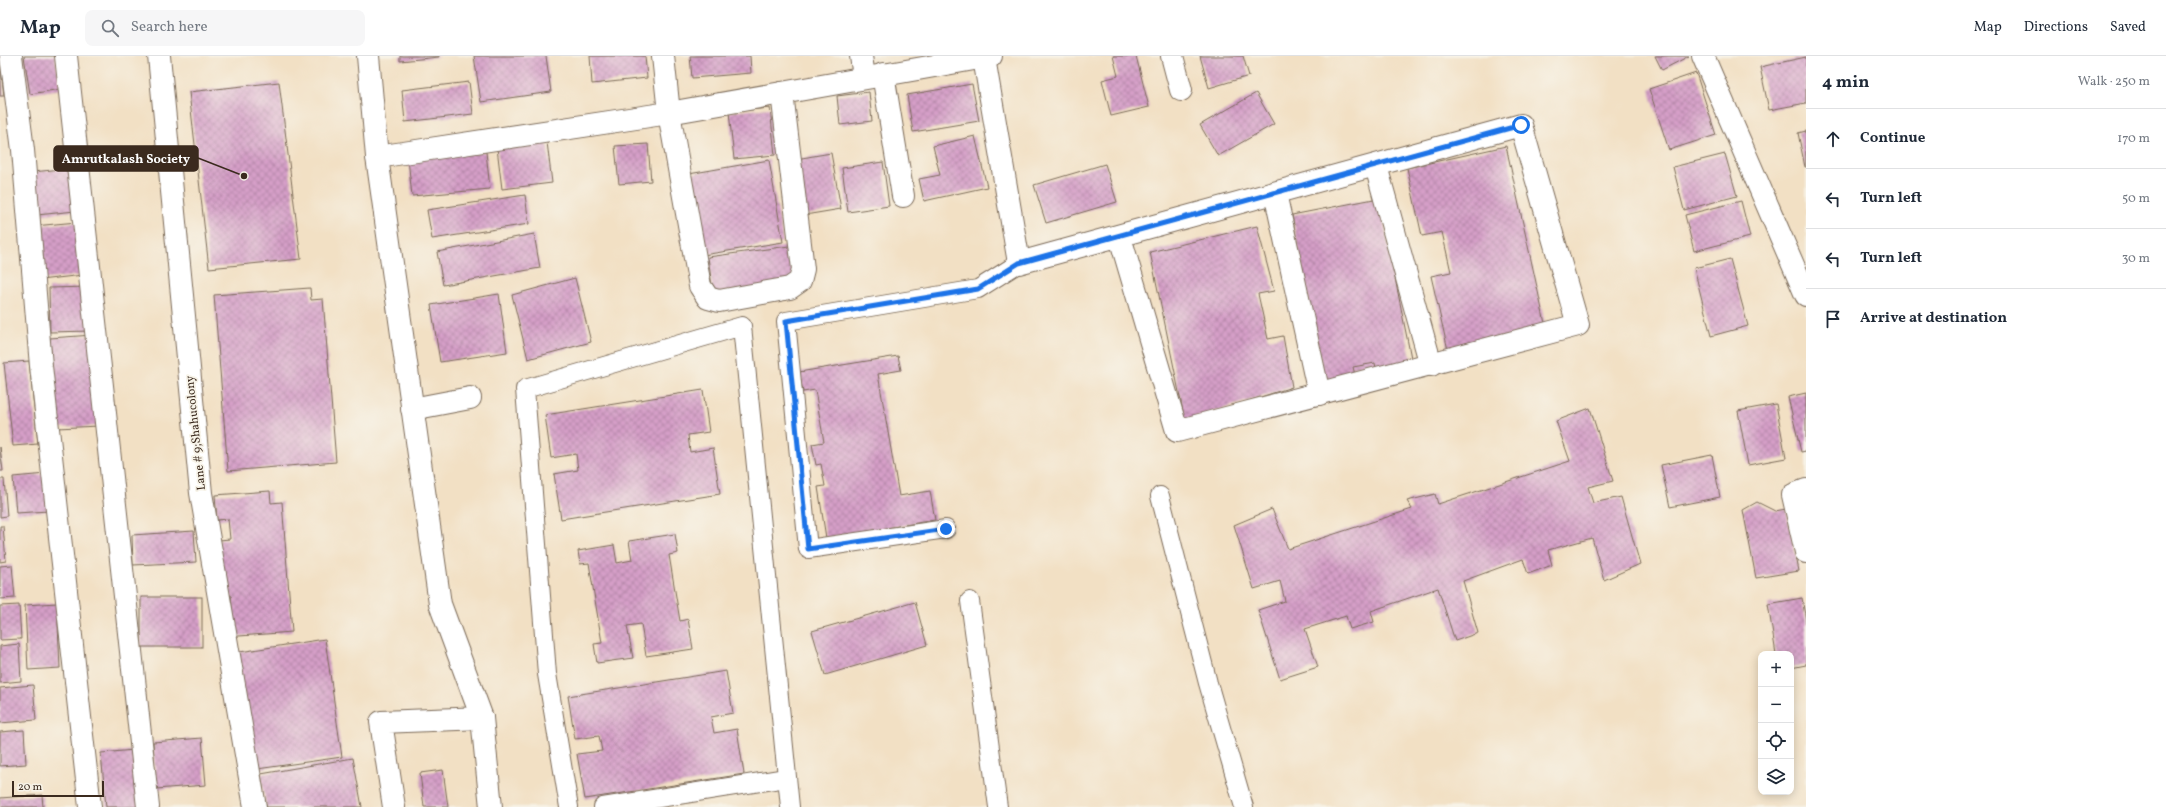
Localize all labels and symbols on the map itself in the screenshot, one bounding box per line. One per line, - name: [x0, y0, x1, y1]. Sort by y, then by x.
- route start: [1512, 116, 1530, 134]
- callout: Amrutkalash Society: [54, 146, 198, 171]
- text: Amrutkalash Society: [62, 151, 191, 169]
- street label: Lane # 9;Shahucolony: [182, 374, 210, 491]
- route end: [937, 520, 955, 538]
- scale bar: [12, 779, 104, 798]

